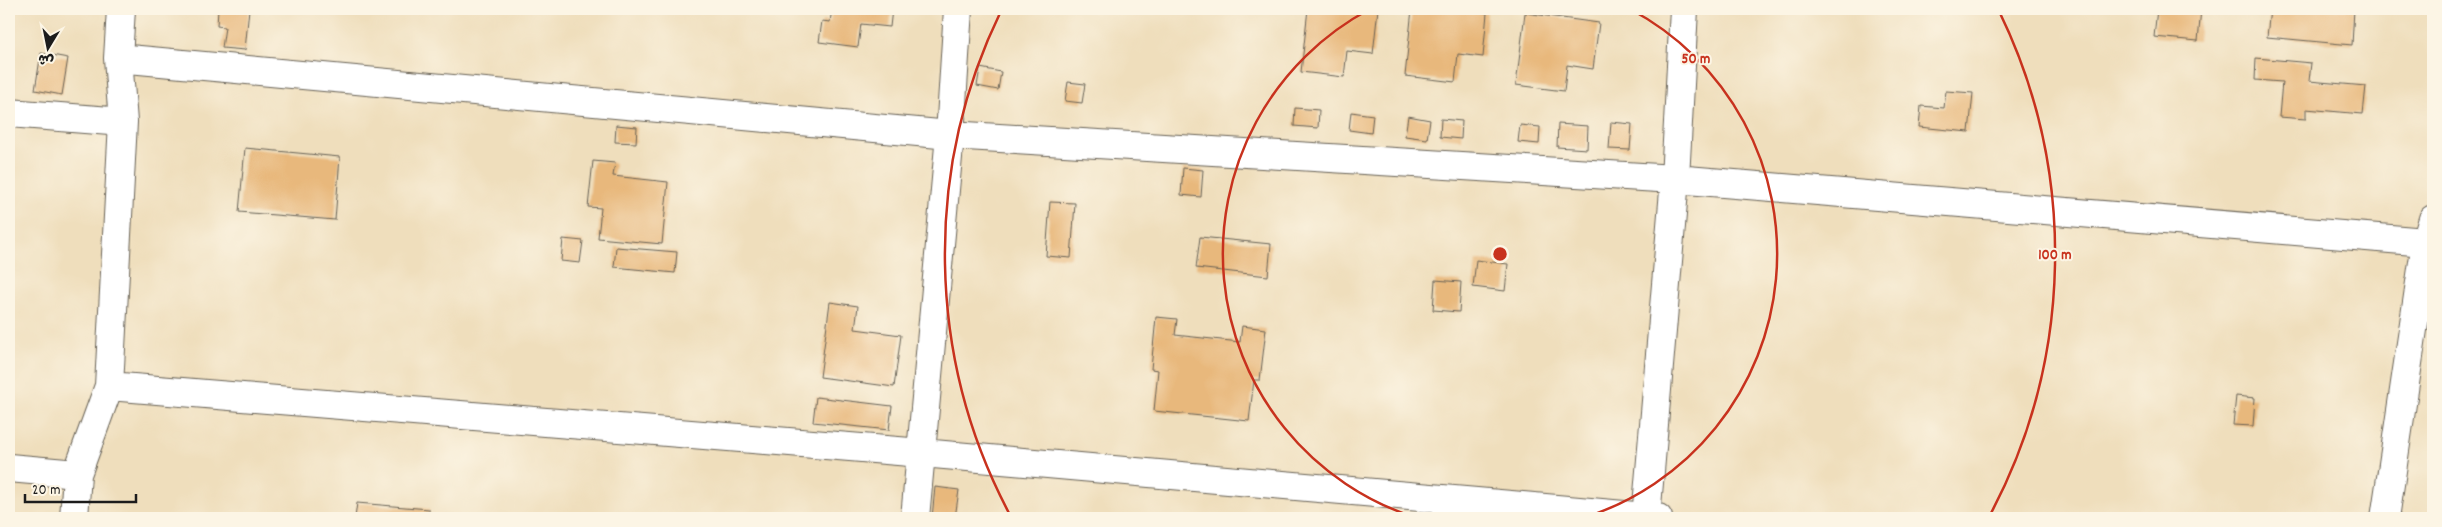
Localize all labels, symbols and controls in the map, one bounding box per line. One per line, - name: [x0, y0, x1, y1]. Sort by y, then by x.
- north arrow: [22, 22, 72, 72]
- text: ش: [37, 48, 55, 70]
- text: 50 m: [1682, 49, 1710, 71]
- centre of rings: [1491, 245, 1509, 263]
- text: 100 m: [2038, 245, 2072, 267]
- scale bar: [25, 472, 136, 504]
- text: 20 m: [32, 480, 60, 502]

